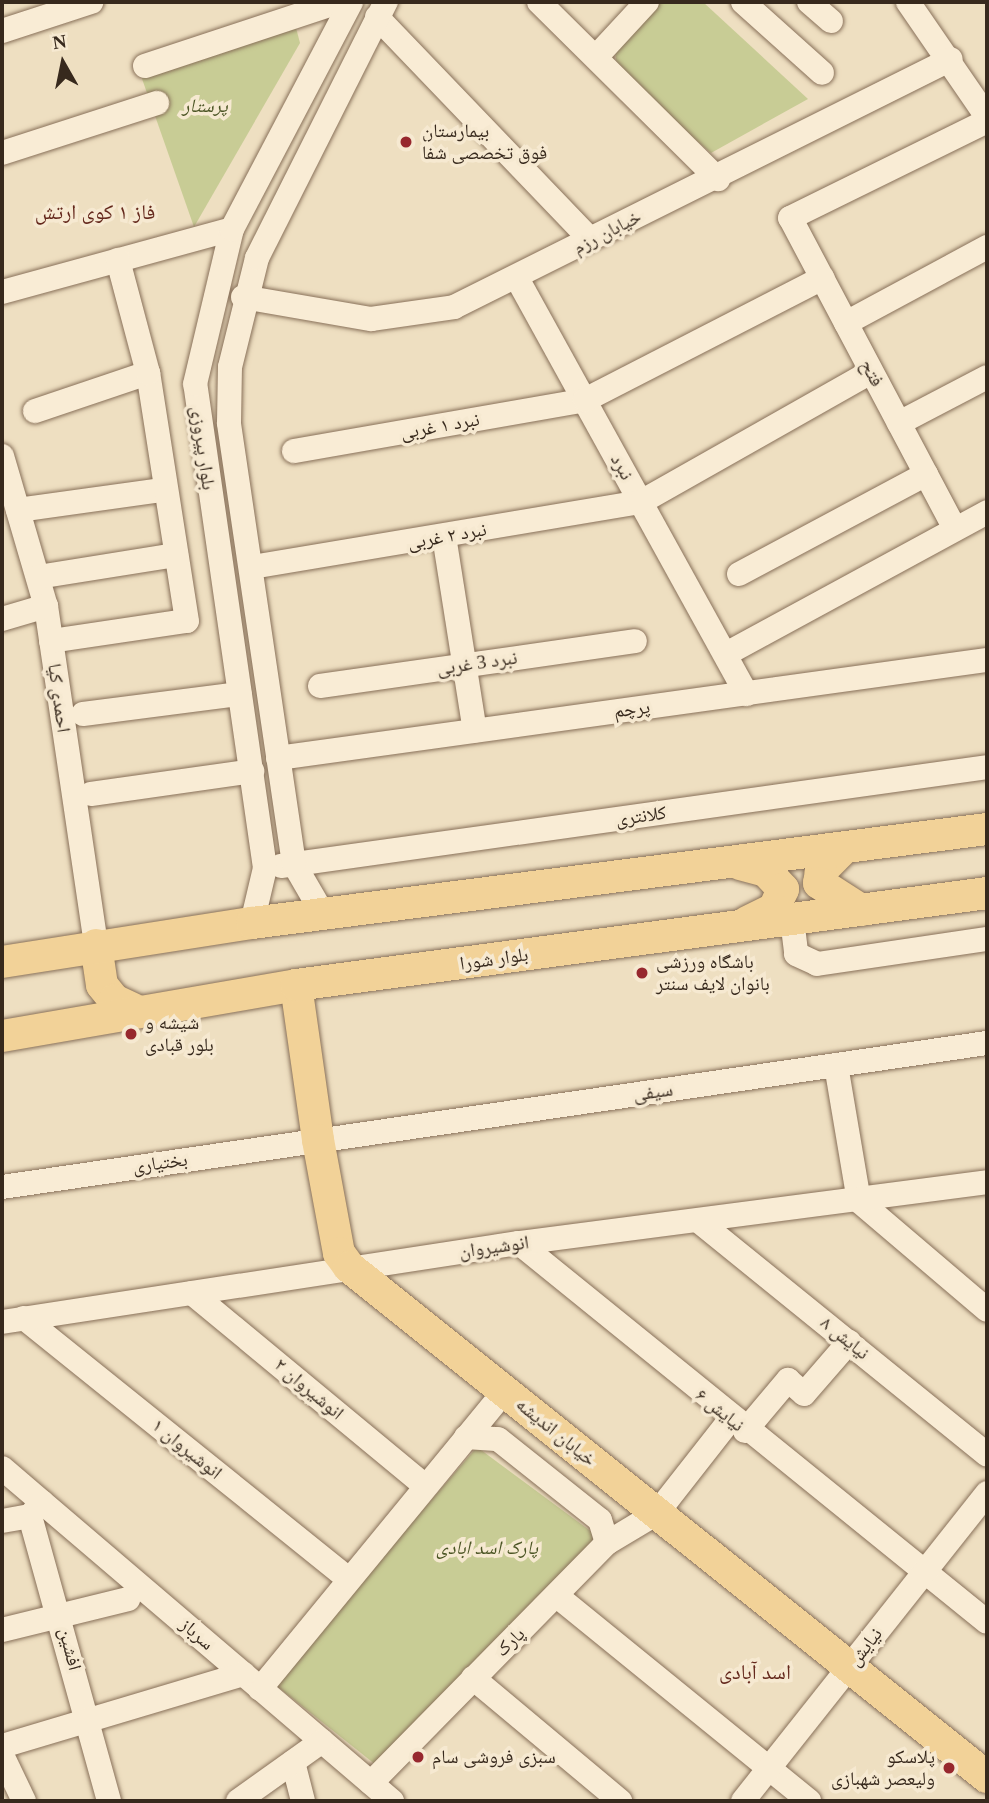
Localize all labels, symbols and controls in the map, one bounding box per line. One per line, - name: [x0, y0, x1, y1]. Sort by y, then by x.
- north arrow: [28, 28, 98, 98]
- text: N: [51, 30, 68, 53]
- park label: پرستار: [182, 95, 228, 117]
- place label: بیمارستان فوق تخصصی شفا: [422, 120, 547, 164]
- marker: بیمارستان فوق تخصصی شفا: [396, 132, 416, 152]
- district label: فاز ۱ کوی ارتش: [35, 199, 155, 225]
- street label: خیابان رزم: [569, 205, 645, 259]
- street label: فتح: [855, 356, 889, 390]
- street label: بلوار پیروزی: [186, 405, 220, 491]
- street label: نبرد ۱ غربی: [399, 408, 481, 444]
- street label: نبرد: [606, 450, 638, 484]
- street label: نبرد ۲ غربی: [406, 518, 488, 554]
- street label: نبرد 3 غربی: [435, 646, 519, 680]
- street label: احمدی کیا: [43, 662, 75, 734]
- street label: پرچم: [612, 695, 652, 723]
- street label: کلانتری: [614, 801, 668, 831]
- street label: بلوار شورا: [458, 943, 530, 975]
- place label: باشگاه ورزشی بانوان لایف سنتر: [656, 951, 770, 995]
- marker: باشگاه ورزشی بانوان لایف سنتر: [634, 965, 650, 981]
- place label: شیشه و بلور قبادی: [145, 1012, 214, 1056]
- marker: شیشه و بلور قبادی: [123, 1026, 139, 1042]
- street label: سیفی: [632, 1078, 674, 1106]
- street label: بختیاری: [131, 1148, 189, 1178]
- street label: انوشیروان: [458, 1231, 530, 1263]
- street label: نیایش ۸: [816, 1312, 874, 1364]
- street label: انوشیروان ۲: [270, 1353, 348, 1425]
- street label: نیایش ۶: [691, 1384, 749, 1436]
- street label: خیابان اندیشه: [511, 1393, 601, 1471]
- street label: انوشیروان ۱: [147, 1414, 227, 1484]
- park label: پارک اسد ابادی: [436, 1537, 538, 1559]
- street label: سرباز: [175, 1613, 219, 1655]
- street label: پارک: [490, 1623, 530, 1661]
- street label: نیایش: [843, 1623, 887, 1671]
- street label: افشین: [54, 1625, 86, 1673]
- district label: اسد آبادی: [719, 1659, 791, 1685]
- place label: سبزی فروشی سام: [432, 1746, 556, 1768]
- place label: پلاسکو ولیعصر شهبازی: [831, 1746, 935, 1790]
- marker: سبزی فروشی سام: [410, 1749, 426, 1765]
- marker: پلاسکو ولیعصر شهبازی: [941, 1760, 957, 1776]

